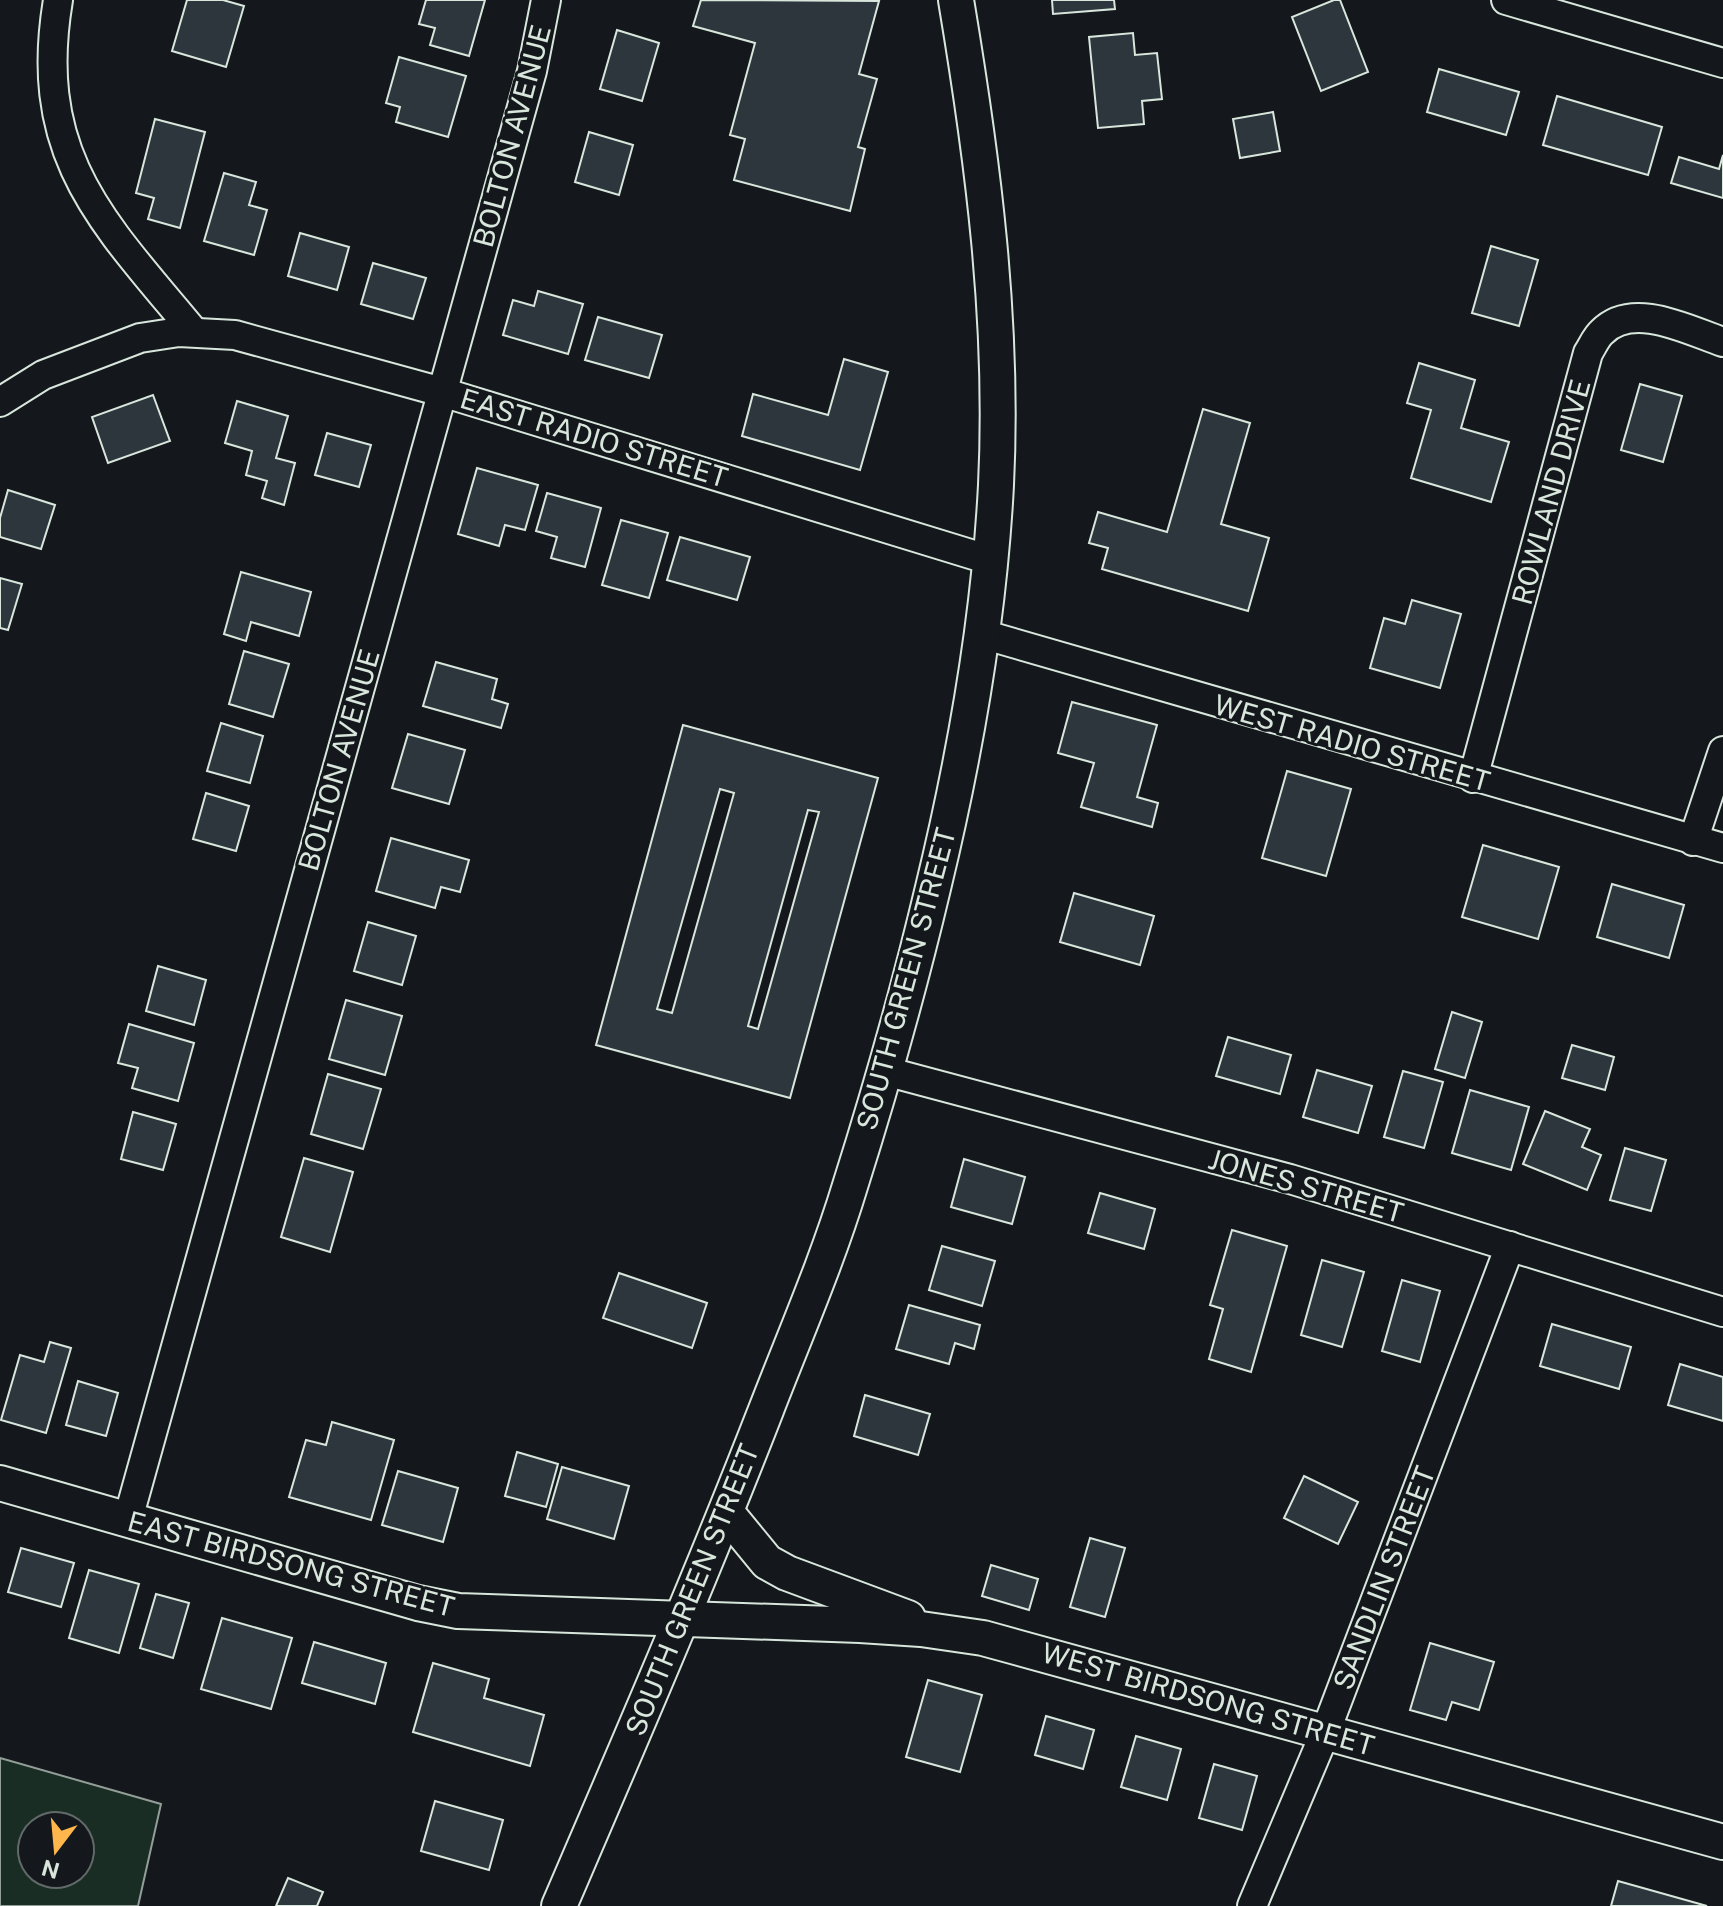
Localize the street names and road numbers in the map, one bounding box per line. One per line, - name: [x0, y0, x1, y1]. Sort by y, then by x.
- street label: BOLTON AVENUE: [466, 21, 557, 251]
- street label: ROWLAND DRIVE: [1505, 376, 1596, 608]
- street label: EAST RADIO STREET: [456, 381, 732, 494]
- street label: BOLTON AVENUE: [291, 645, 386, 874]
- street label: WEST RADIO STREET: [1210, 687, 1494, 798]
- street label: SOUTH GREEN STREET: [849, 824, 962, 1134]
- street label: JONES STREET: [1205, 1142, 1408, 1229]
- street label: SOUTH GREEN STREET: [618, 1439, 765, 1740]
- street label: SANDLIN STREET: [1326, 1461, 1441, 1694]
- street label: EAST BIRDSONG STREET: [124, 1504, 458, 1623]
- street label: WEST BIRDSONG STREET: [1038, 1635, 1378, 1762]

